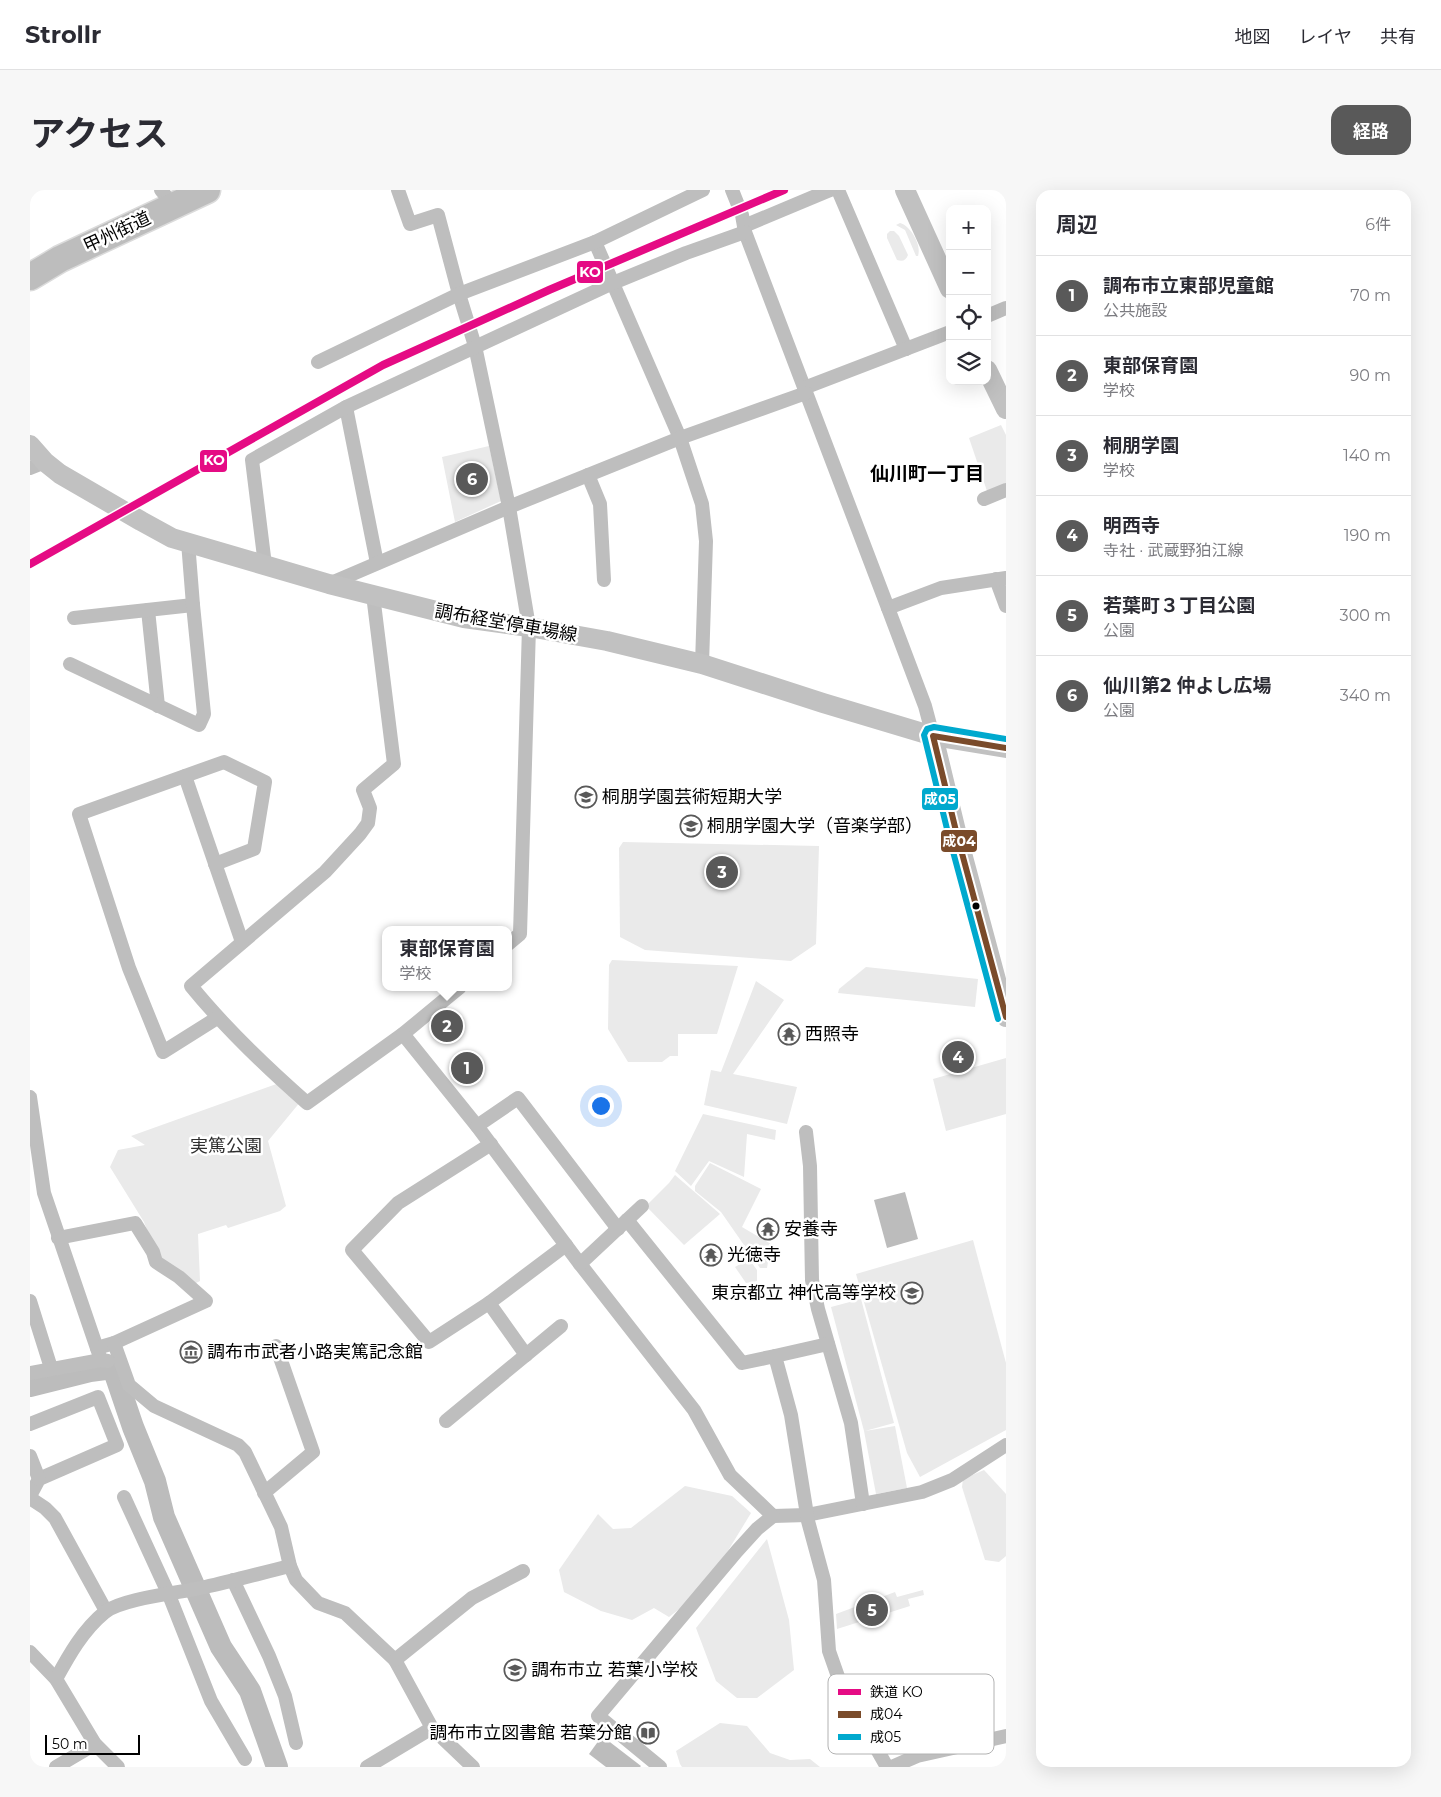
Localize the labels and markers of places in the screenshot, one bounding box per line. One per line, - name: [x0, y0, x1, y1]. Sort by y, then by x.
- pin: 6: [456, 460, 488, 498]
- school or university icon: 桐朋学園芸術短期大学: [574, 785, 598, 809]
- place label: 桐朋学園芸術短期大学: [602, 786, 782, 808]
- school or university icon: 桐朋学園大学（音楽学部）: [679, 814, 703, 838]
- place label: 桐朋学園大学（音楽学部）: [707, 815, 923, 837]
- pin: 3: [706, 853, 738, 891]
- unlabelled marker: [971, 901, 981, 911]
- pin: 2: [431, 1007, 463, 1045]
- temple icon: 西照寺: [777, 1022, 801, 1046]
- place label: 西照寺: [805, 1023, 859, 1045]
- pin: 4: [942, 1038, 974, 1076]
- pin: 1: [451, 1049, 483, 1087]
- temple icon: 安養寺: [756, 1217, 780, 1241]
- place label: 安養寺: [784, 1218, 838, 1240]
- temple icon: 光徳寺: [699, 1243, 723, 1267]
- place label: 光徳寺: [727, 1244, 781, 1266]
- school or university icon: 東京都立 神代高等学校: [900, 1281, 924, 1305]
- place label: 東京都立 神代高等学校: [711, 1282, 896, 1304]
- museum icon: 調布市武者小路実篤記念館: [179, 1340, 203, 1364]
- place label: 調布市武者小路実篤記念館: [207, 1341, 423, 1363]
- pin: 5: [856, 1591, 888, 1629]
- school or university icon: 調布市立 若葉小学校: [503, 1658, 527, 1682]
- place label: 調布市立 若葉小学校: [531, 1659, 698, 1681]
- library icon: 調布市立図書館 若葉分館: [636, 1721, 660, 1745]
- place label: 調布市立図書館 若葉分館: [429, 1722, 632, 1744]

